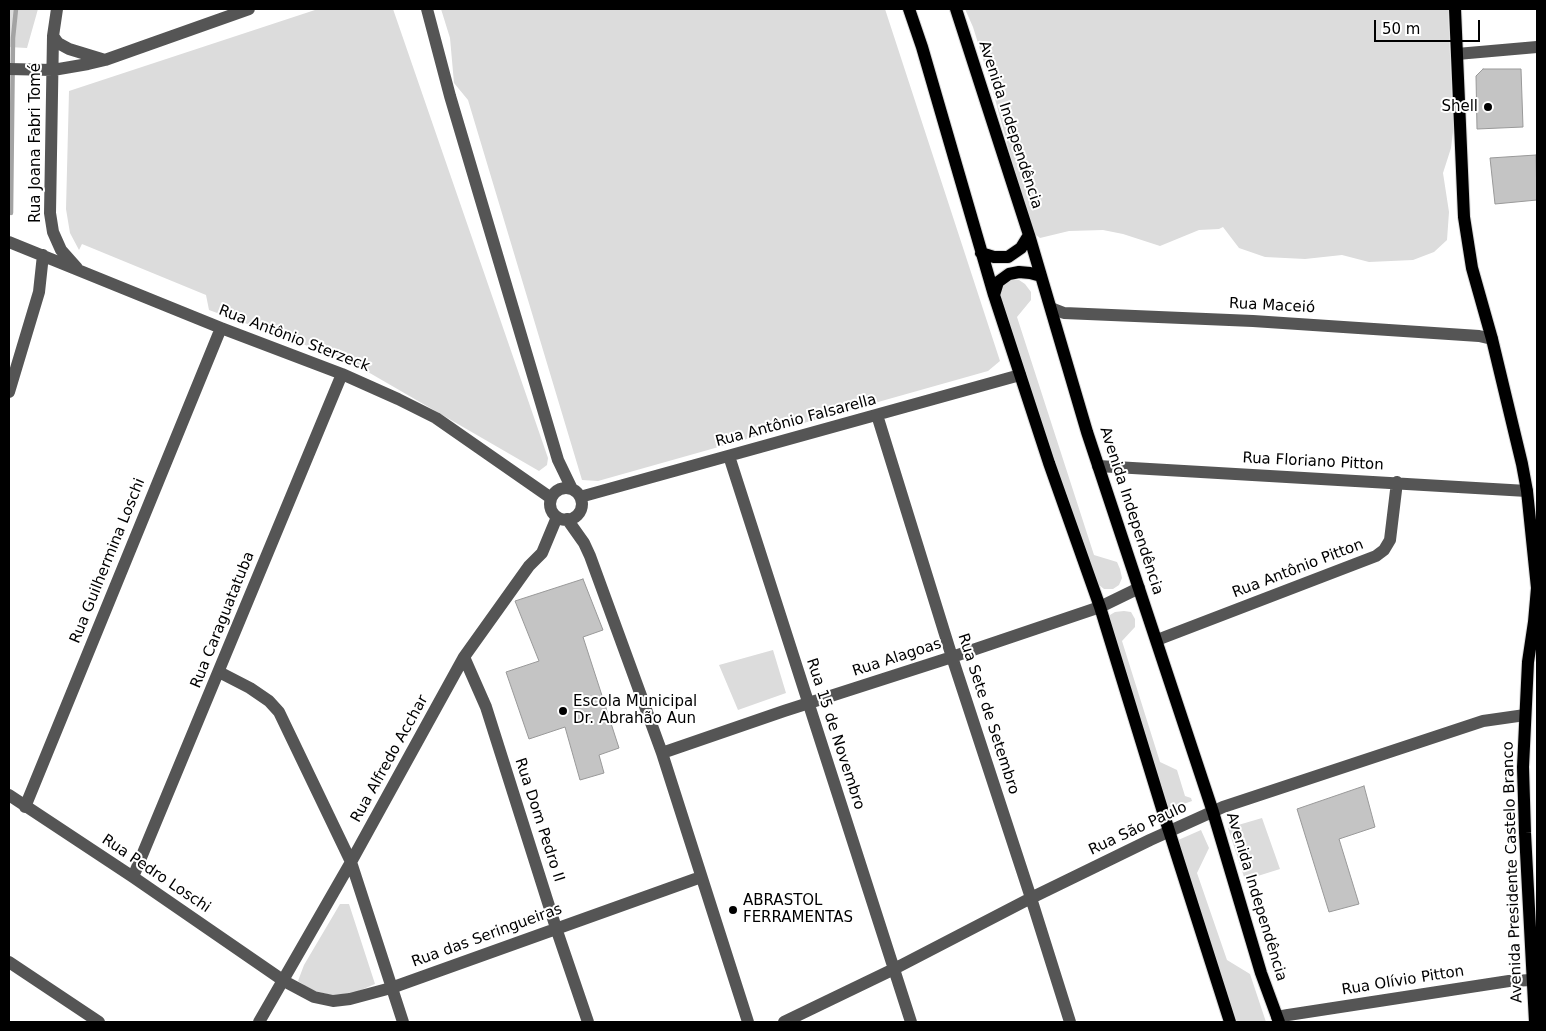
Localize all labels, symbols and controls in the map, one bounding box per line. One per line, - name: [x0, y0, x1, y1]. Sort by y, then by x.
- scale bar: [1376, 10, 1482, 42]
- text: 50 m: [1382, 20, 1420, 38]
- street label: Avenida Independência: [974, 39, 1046, 211]
- street label: Rua Joana Fabri Tomé: [27, 63, 45, 223]
- place label: Shell: [1441, 98, 1478, 116]
- marker: Shell: [1482, 101, 1494, 113]
- street label: Rua Maceió: [1229, 295, 1315, 317]
- street label: Rua Antônio Sterzeck: [216, 302, 372, 376]
- street label: Rua Antônio Falsarella: [714, 391, 878, 451]
- street label: Avenida Independência: [1095, 425, 1167, 597]
- street label: Rua Floriano Pitton: [1242, 449, 1384, 475]
- street label: Rua Guilhermina Loschi: [67, 476, 149, 646]
- street label: Rua Antônio Pitton: [1230, 536, 1366, 602]
- street label: Rua Caraguatatuba: [187, 549, 259, 691]
- street label: Rua Sete de Setembro: [953, 631, 1023, 797]
- street label: Rua Alagoas: [850, 635, 944, 681]
- street label: Rua 15 de Novembro: [802, 656, 868, 812]
- street label: Rua Alfredo Acchar: [348, 692, 432, 826]
- place label: Escola Municipal Dr. Abrahão Aun: [573, 693, 697, 728]
- marker: Escola Municipal Dr. Abrahão Aun: [557, 705, 569, 717]
- street label: Avenida Presidente Castelo Branco: [1499, 741, 1527, 1003]
- street label: Rua Dom Pedro II: [510, 756, 568, 884]
- street label: Rua São Paulo: [1086, 798, 1190, 860]
- street label: Avenida Independência: [1222, 810, 1290, 984]
- street label: Rua Pedro Loschi: [98, 831, 214, 917]
- place label: ABRASTOL FERRAMENTAS: [743, 892, 853, 927]
- street label: Rua das Seringueiras: [409, 900, 565, 972]
- marker: ABRASTOL FERRAMENTAS: [727, 904, 739, 916]
- street label: Rua Olívio Pitton: [1341, 962, 1465, 1000]

